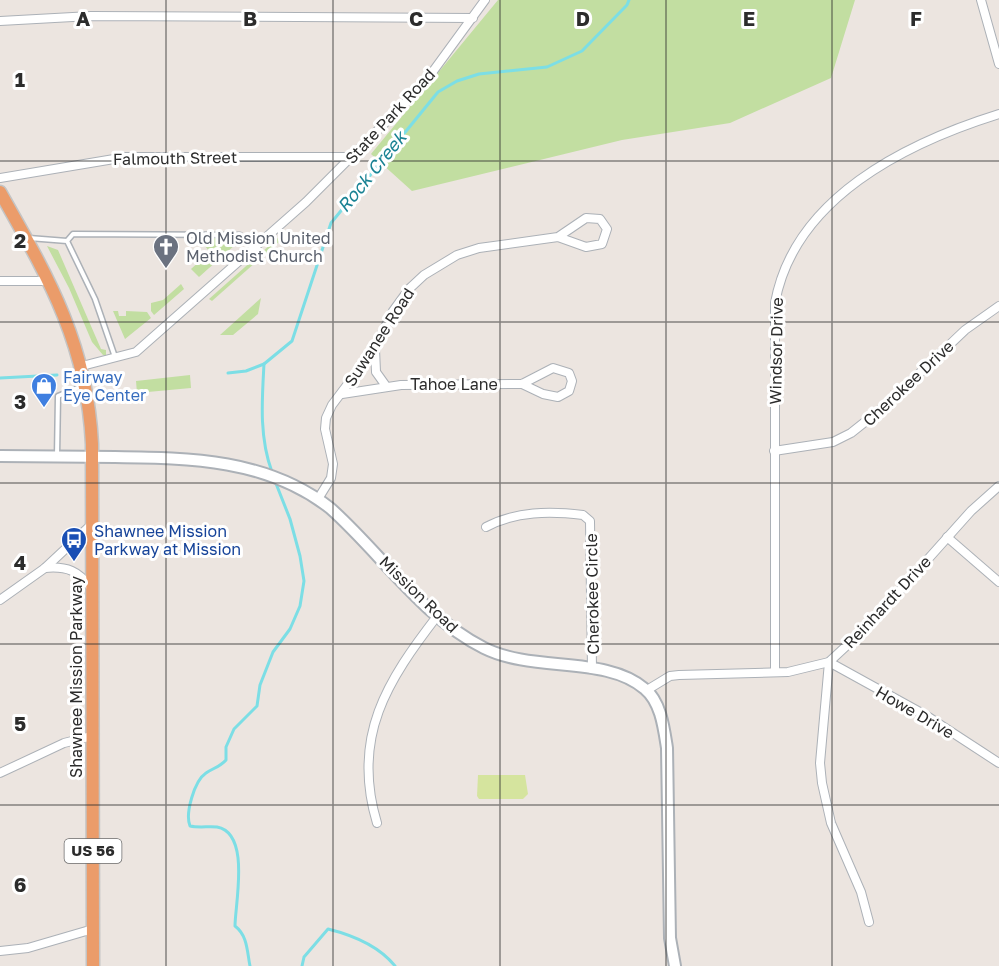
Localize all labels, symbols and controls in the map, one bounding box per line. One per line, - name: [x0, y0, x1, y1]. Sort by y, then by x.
- text: A: [76, 6, 90, 30]
- text: B: [243, 6, 257, 30]
- text: C: [409, 6, 423, 30]
- text: D: [576, 6, 590, 30]
- text: E: [743, 6, 755, 30]
- text: F: [910, 6, 922, 30]
- street label: State Park Road: [341, 64, 439, 168]
- text: 1: [15, 67, 25, 91]
- water label: Rock Creek: [332, 125, 412, 216]
- street label: Falmouth Street: [113, 147, 237, 169]
- text: 2: [14, 228, 26, 252]
- place label: Old Mission United Methodist Church: [186, 228, 331, 266]
- church icon: Old Mission United Methodist Church: [151, 232, 181, 270]
- street label: Suwanee Road: [340, 284, 418, 390]
- street label: Windsor Drive: [765, 297, 787, 405]
- street label: Cherokee Drive: [859, 336, 957, 430]
- place label: Fairway Eye Center: [63, 367, 146, 405]
- shop icon: Fairway Eye Center: [29, 371, 59, 409]
- street label: Tahoe Lane: [410, 374, 498, 394]
- text: 3: [14, 389, 26, 413]
- place label: Shawnee Mission Parkway at Mission: [94, 521, 241, 559]
- bus stop icon: Shawnee Mission Parkway at Mission: [59, 525, 89, 563]
- street label: Cherokee Circle: [581, 533, 603, 655]
- text: 4: [14, 550, 26, 574]
- street label: Mission Road: [375, 551, 463, 637]
- street label: Reinhardt Drive: [839, 552, 935, 652]
- street label: Shawnee Mission Parkway: [66, 576, 86, 778]
- street label: Howe Drive: [872, 682, 958, 742]
- text: 5: [14, 711, 26, 735]
- road number: US 56: [64, 839, 122, 863]
- text: 6: [14, 872, 26, 896]

